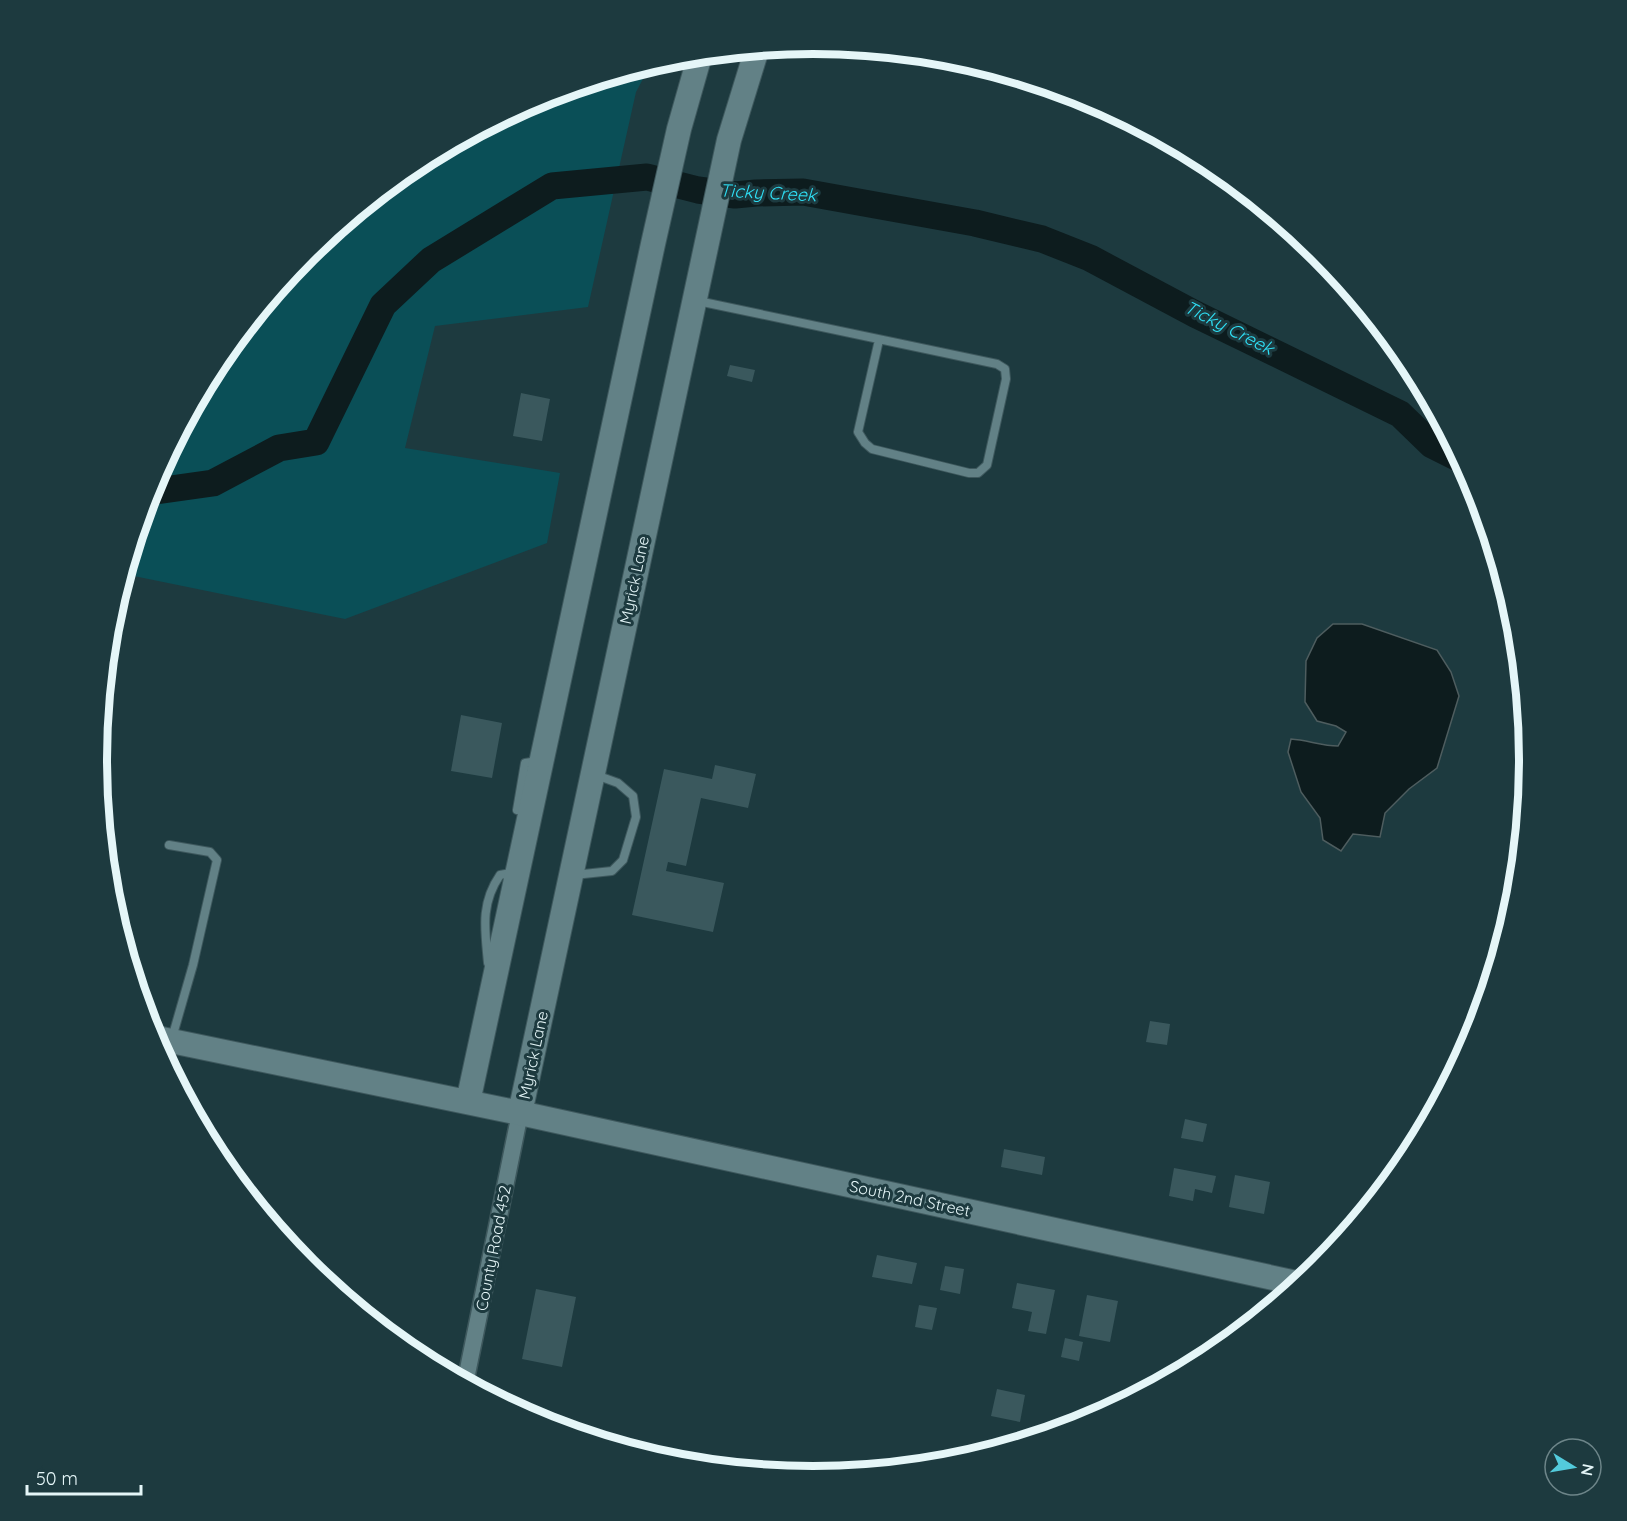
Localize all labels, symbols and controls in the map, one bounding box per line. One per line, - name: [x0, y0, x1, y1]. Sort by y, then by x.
- water label: Ticky Creek: [719, 178, 818, 207]
- water label: Ticky Creek: [1181, 295, 1279, 360]
- street label: Myrick Lane: [615, 534, 653, 626]
- street label: Myrick Lane: [514, 1009, 552, 1101]
- street label: South 2nd Street: [848, 1175, 972, 1221]
- street label: County Road 452: [471, 1183, 515, 1313]
- north arrow: [1543, 1437, 1603, 1497]
- scale bar: [27, 1458, 141, 1496]
- text: N: [1577, 1462, 1599, 1478]
- text: 50 m: [36, 1467, 78, 1490]

